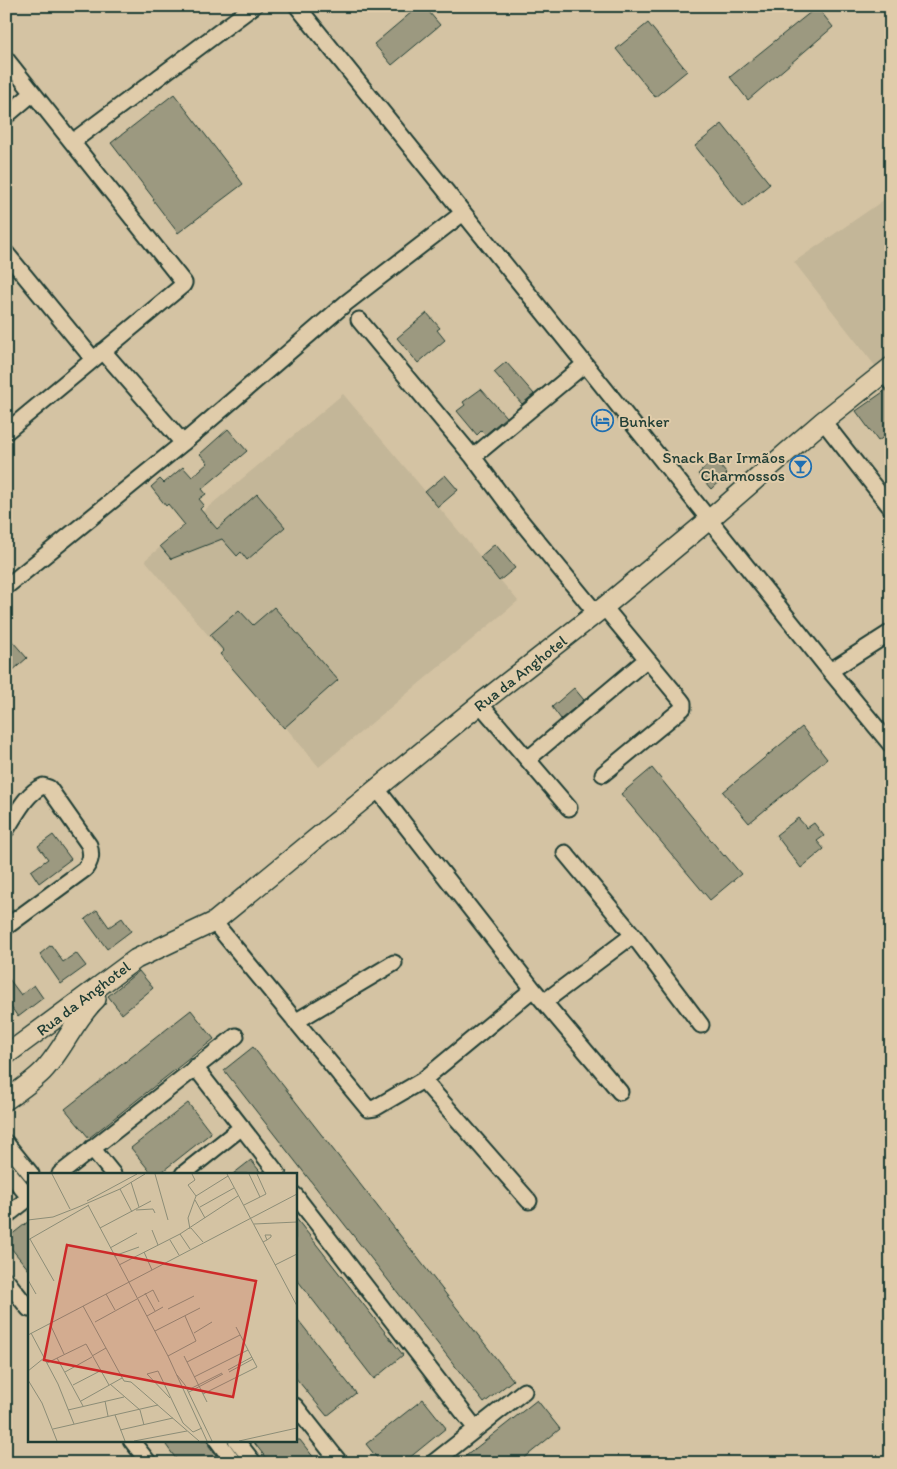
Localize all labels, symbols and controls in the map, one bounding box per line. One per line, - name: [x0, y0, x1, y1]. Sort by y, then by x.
- hotel icon: Bunker: [591, 409, 615, 433]
- place label: Bunker: [619, 412, 670, 431]
- place label: Snack Bar Irmãos Charmossos: [662, 448, 785, 485]
- bar icon: Snack Bar Irmãos Charmossos: [789, 454, 813, 478]
- street label: Rua da Anghotel: [470, 631, 571, 716]
- street label: Rua da Anghotel: [33, 957, 134, 1040]
- inset map: [28, 1173, 296, 1442]

